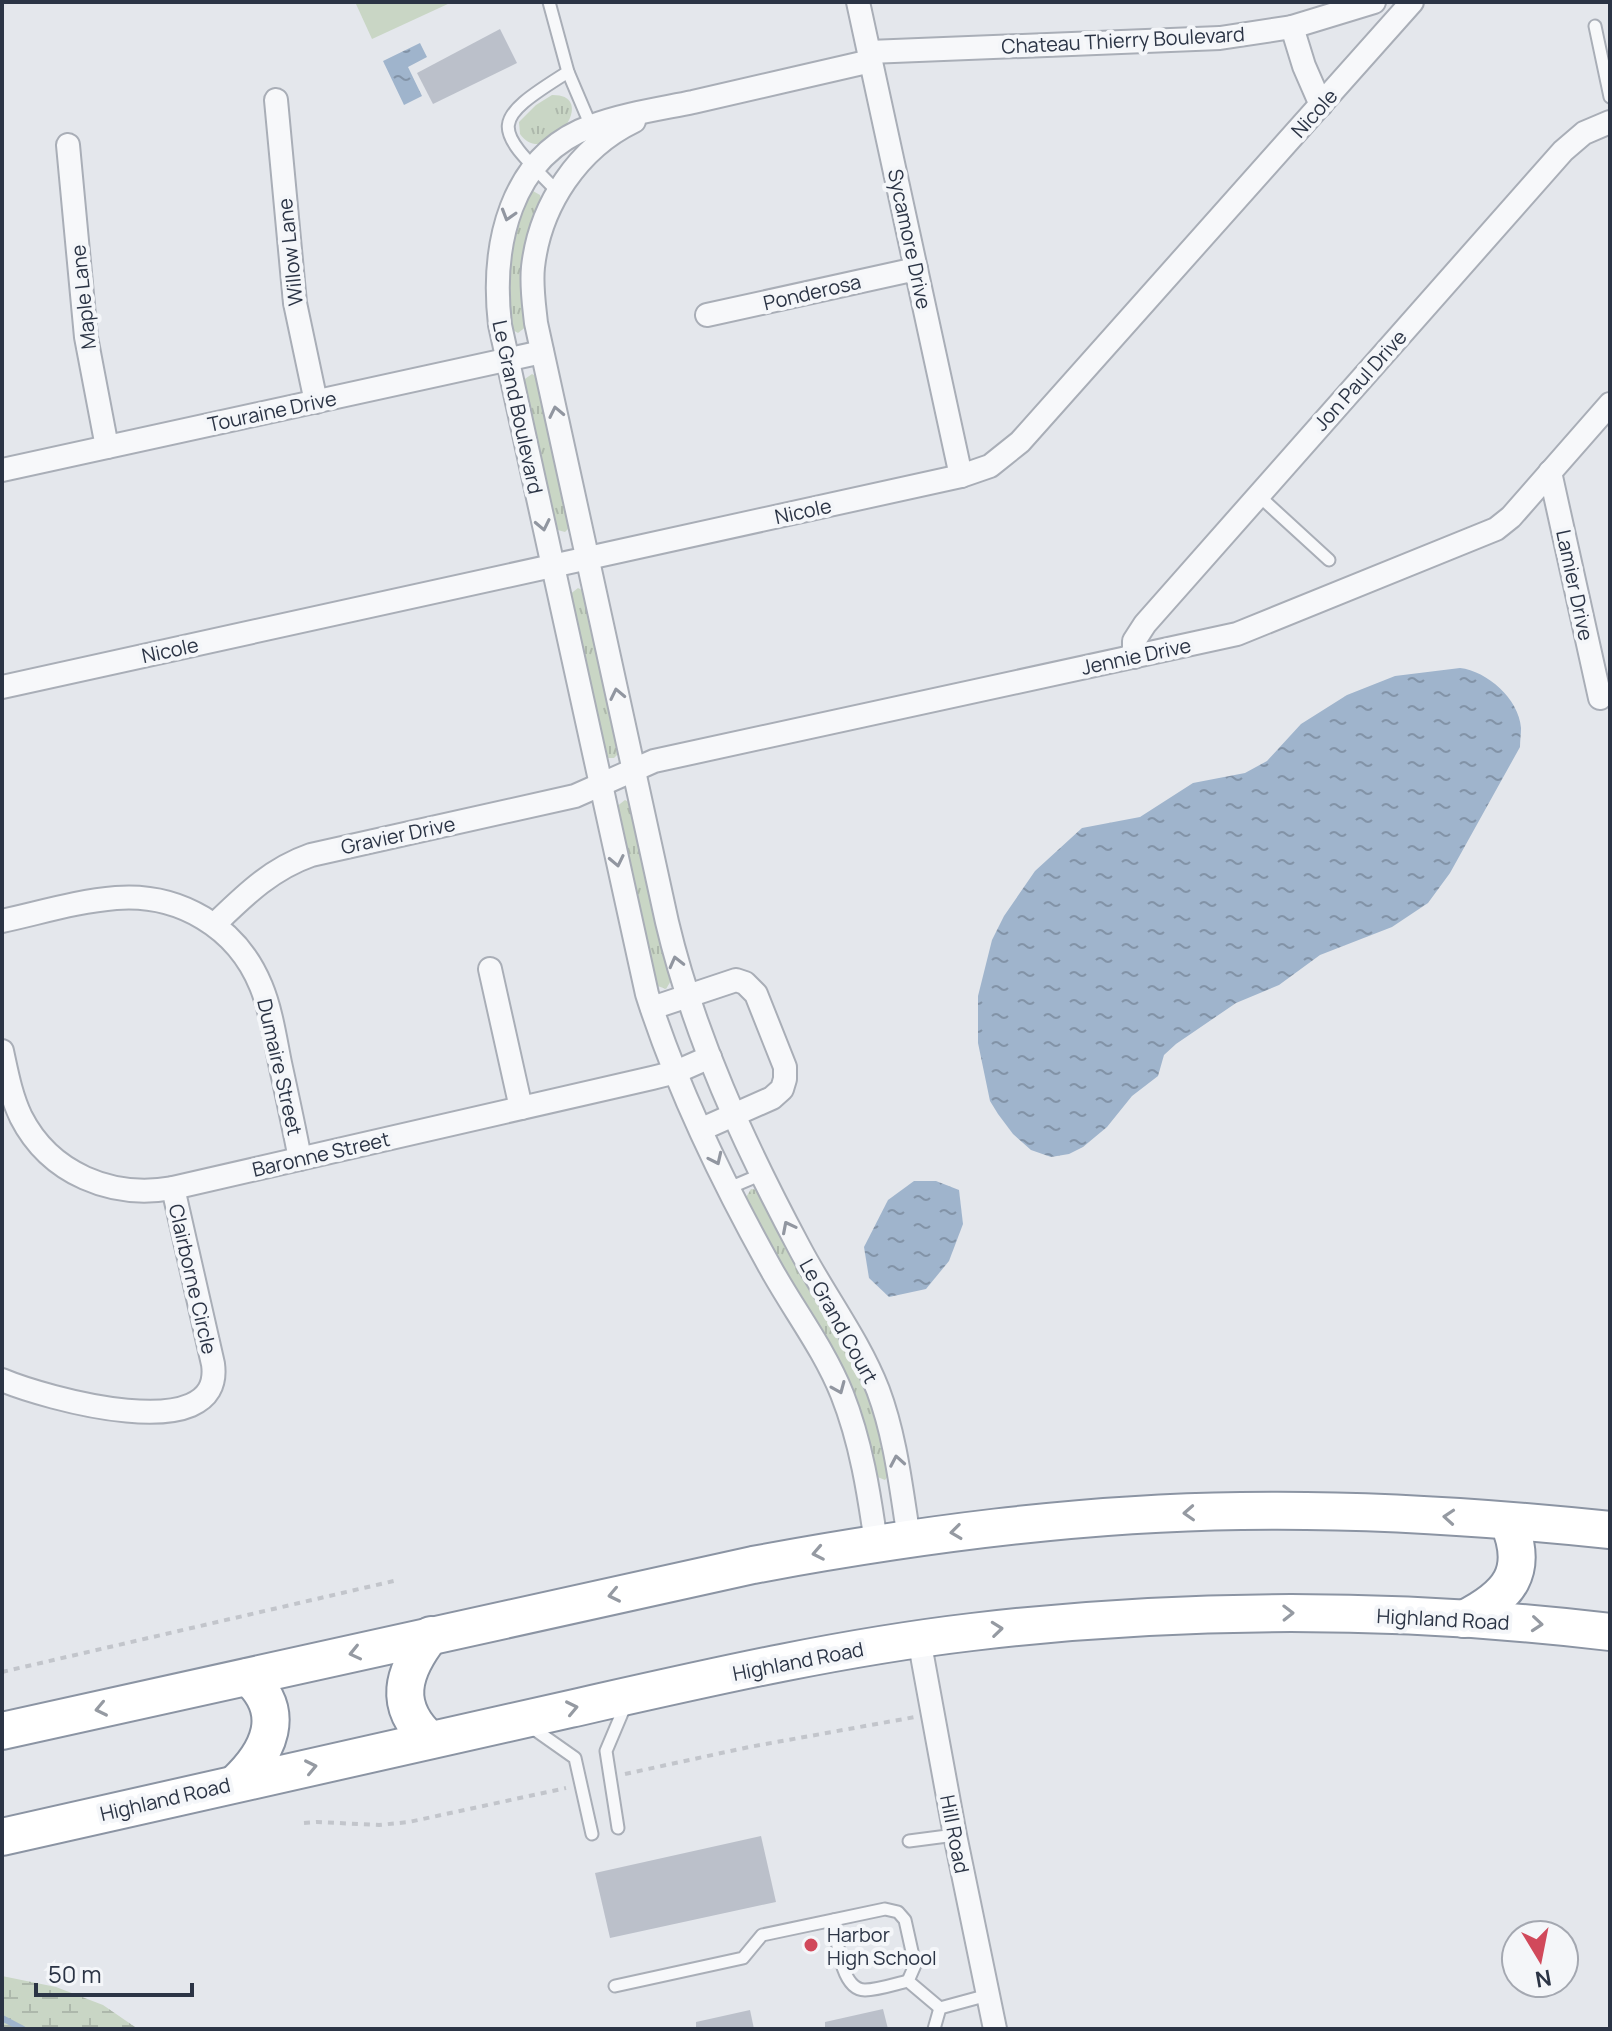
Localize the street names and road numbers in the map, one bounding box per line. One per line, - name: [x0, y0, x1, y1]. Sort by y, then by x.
- street label: Chateau Thierry Boulevard: [1001, 20, 1245, 60]
- street label: Nicole: [1285, 83, 1343, 143]
- street label: Sycamore Drive: [882, 166, 938, 312]
- street label: Willow Lane: [271, 197, 309, 307]
- street label: Maple Lane: [64, 243, 102, 351]
- street label: Ponderosa: [760, 268, 864, 316]
- street label: Le Grand Boulevard: [486, 318, 550, 496]
- street label: Jon Paul Drive: [1307, 324, 1413, 436]
- street label: Touraine Drive: [205, 384, 339, 438]
- street label: Nicole: [772, 492, 834, 530]
- street label: Lamier Drive: [1550, 527, 1600, 643]
- street label: Nicole: [139, 631, 201, 669]
- street label: Jennie Drive: [1079, 631, 1193, 681]
- street label: Gravier Drive: [338, 810, 458, 860]
- street label: Dumaire Street: [251, 996, 309, 1138]
- street label: Baronne Street: [250, 1125, 392, 1183]
- street label: Clairborne Circle: [163, 1201, 223, 1357]
- street label: Le Grand Court: [794, 1254, 884, 1388]
- street label: Highland Road: [1376, 1602, 1510, 1636]
- street label: Highland Road: [730, 1635, 866, 1687]
- street label: Highland Road: [97, 1771, 233, 1827]
- street label: Hill Road: [934, 1793, 976, 1875]

